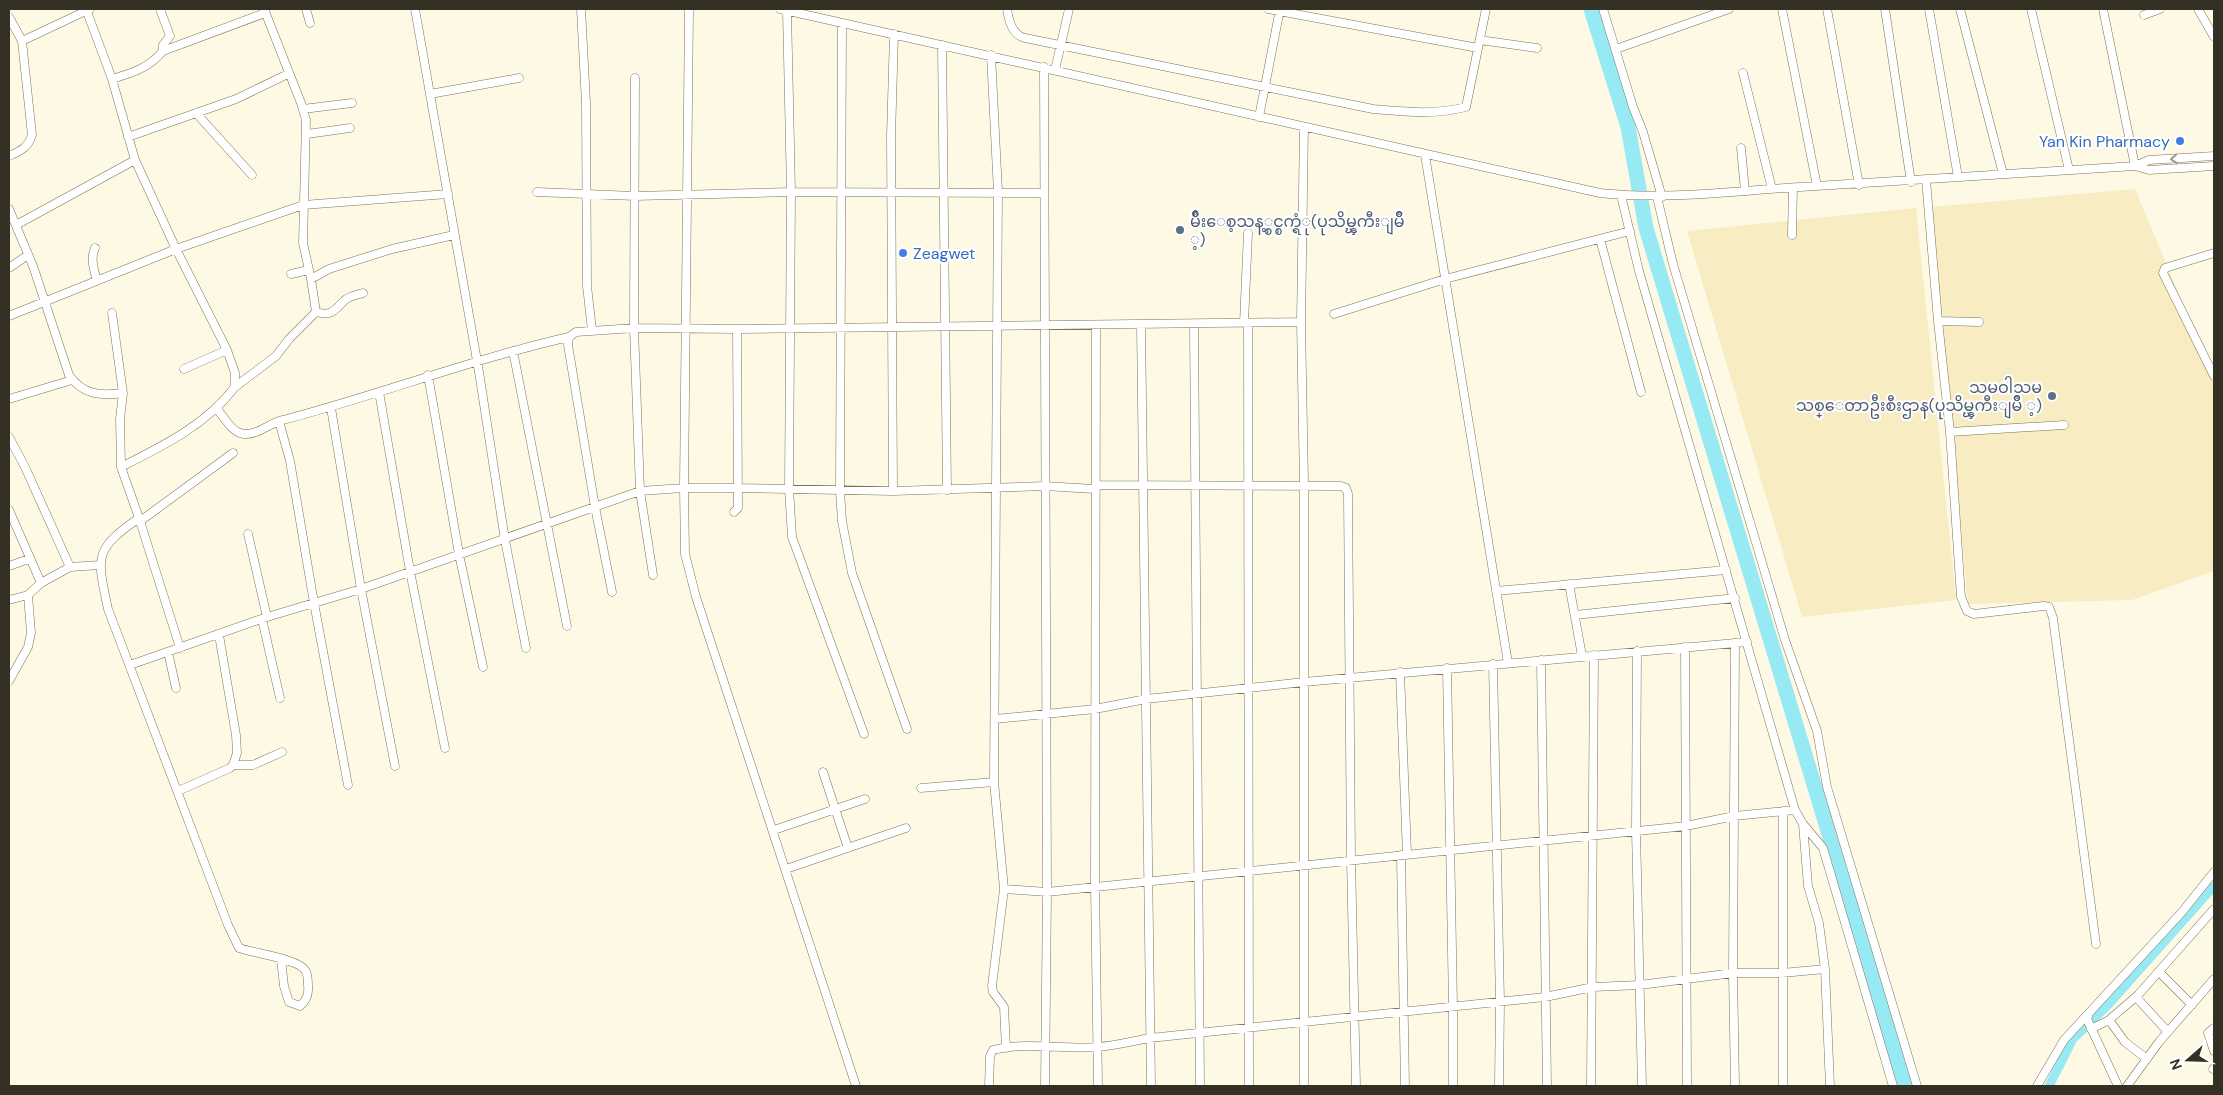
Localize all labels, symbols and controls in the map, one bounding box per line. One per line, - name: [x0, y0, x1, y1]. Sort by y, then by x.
- place label: Yan Kin Pharmacy: [2039, 131, 2170, 152]
- marker: Yan Kin Pharmacy: [2174, 135, 2186, 147]
- one-way arrow: [2170, 153, 2178, 164]
- place label: မ်ိဳးေစ့သန့္စင္စက္ရံု(ပုသိမ္ၾကီးျမိဳ ့): [1190, 210, 1405, 250]
- marker: မ်ိဳးေစ့သန့္စင္စက္ရံု(ပုသိမ္ၾကီးျမိဳ ့): [1174, 224, 1186, 236]
- place label: Zeagwet: [913, 243, 975, 264]
- marker: Zeagwet: [897, 247, 909, 259]
- place label: သမဝါသမ သစ္ေတာဦးစီးဌာန(ပုသိမ္ၾကီးျမိဳ ့): [1796, 376, 2042, 420]
- marker: သမဝါသမ သစ္ေတာဦးစီးဌာန(ပုသိမ္ၾကီးျမိဳ ့): [2046, 390, 2058, 402]
- north arrow: [2163, 1035, 2213, 1085]
- text: N: [2166, 1057, 2186, 1072]

